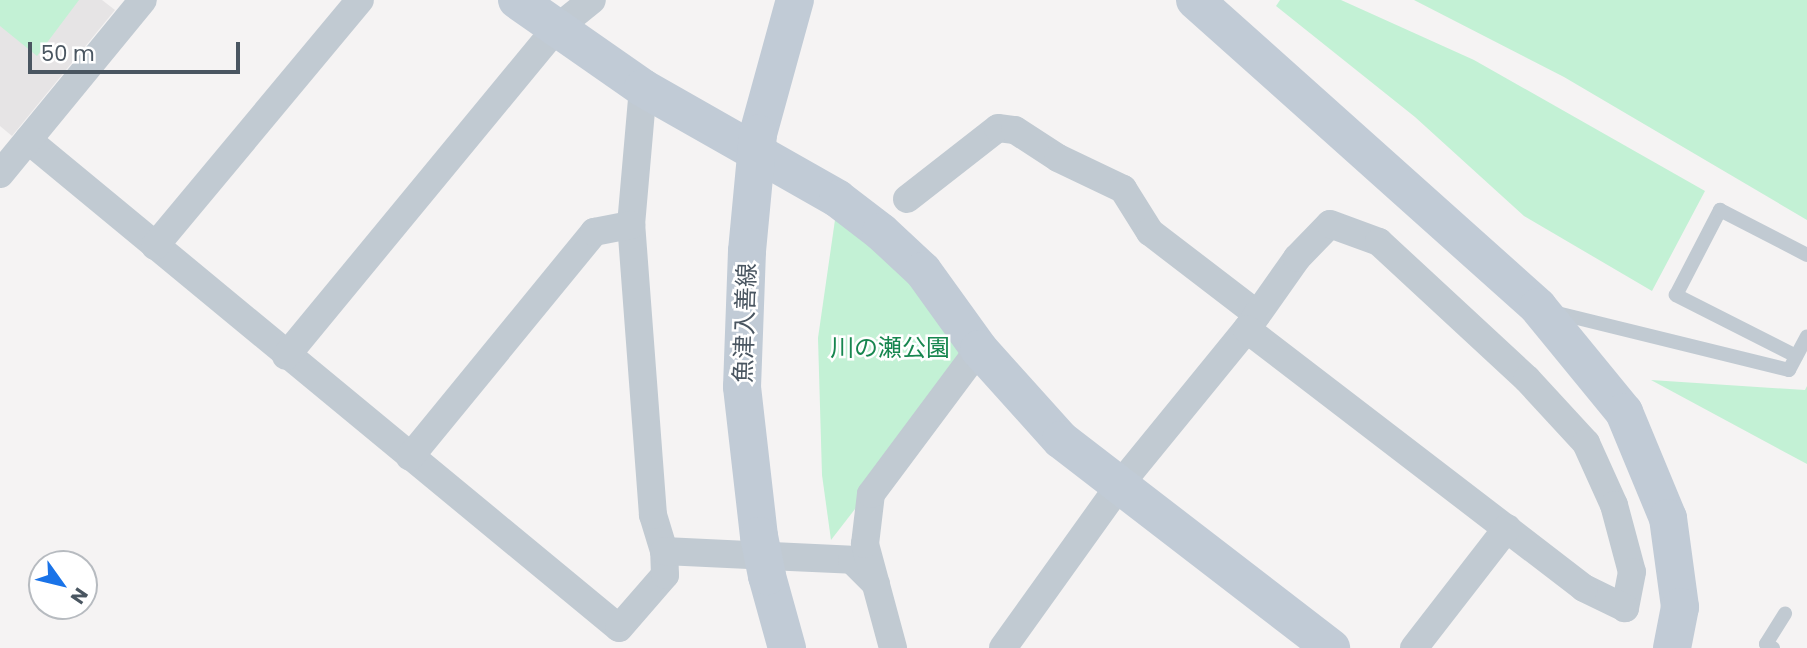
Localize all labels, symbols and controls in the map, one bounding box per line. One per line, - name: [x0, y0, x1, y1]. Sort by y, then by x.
- scale bar: [32, 28, 243, 72]
- text: 50 m: [41, 39, 95, 68]
- street label: 魚津入善線: [729, 263, 761, 383]
- park label: 川の瀬公園: [830, 334, 950, 362]
- north arrow: [28, 550, 98, 620]
- text: N: [64, 582, 94, 609]

